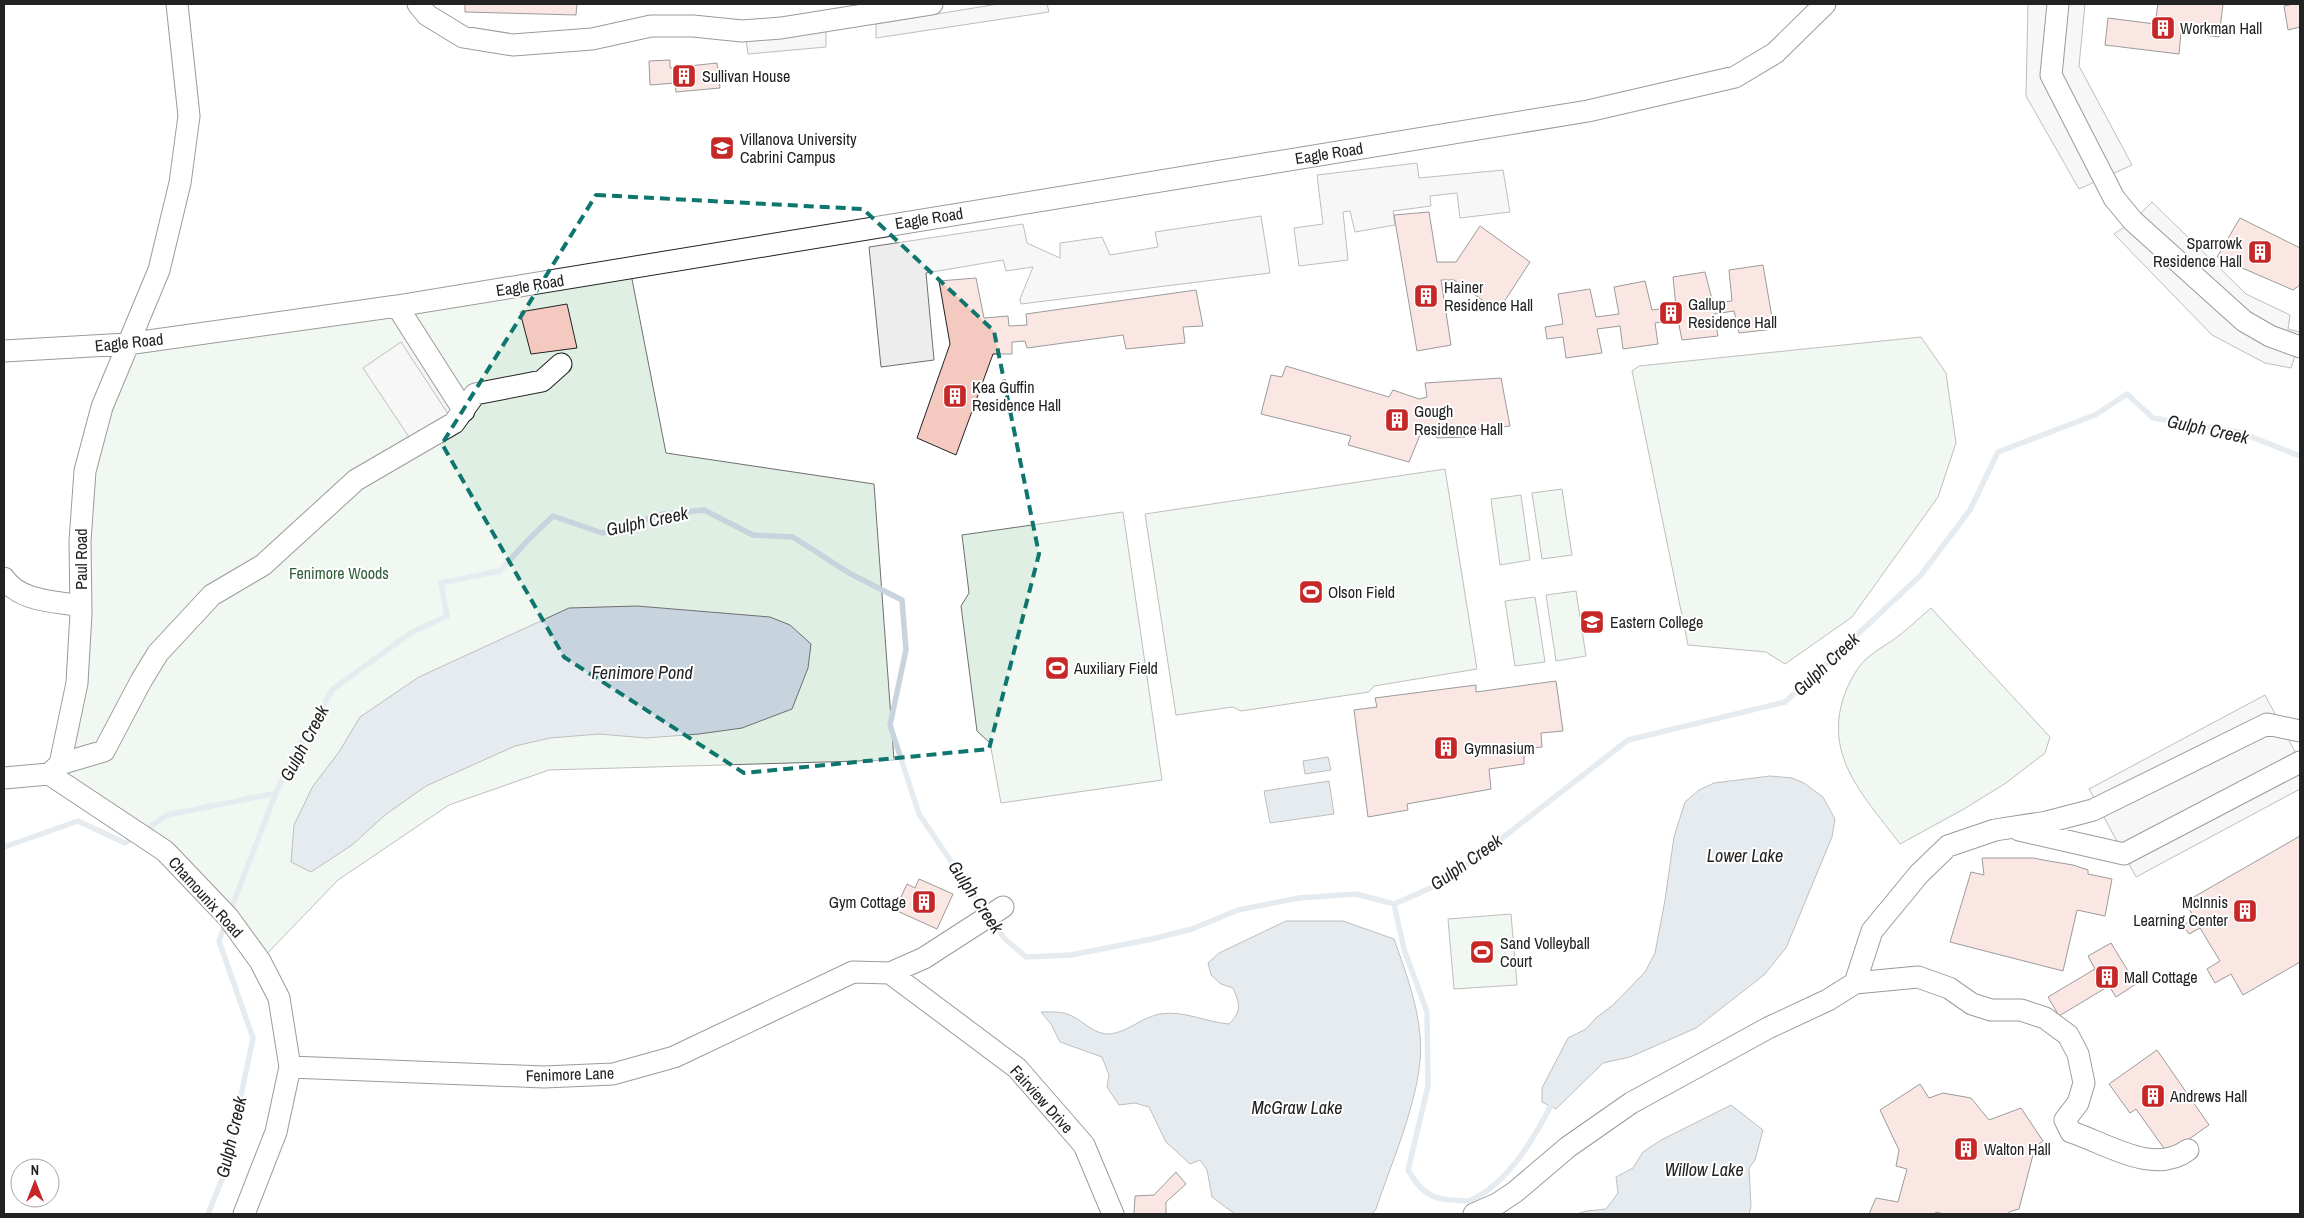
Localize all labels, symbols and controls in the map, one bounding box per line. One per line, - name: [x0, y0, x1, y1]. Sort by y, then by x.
- building icon: Workman Hall: [2150, 15, 2176, 41]
- place label: Workman Hall: [2180, 17, 2262, 39]
- building icon: Sullivan House: [671, 63, 697, 89]
- place label: Sullivan House: [702, 65, 790, 87]
- place label: Villanova University Cabrini Campus: [740, 128, 857, 168]
- school or university icon: Villanova University Cabrini Campus: [709, 135, 735, 161]
- street label: Eagle Road: [1293, 137, 1365, 169]
- street label: Eagle Road: [893, 202, 965, 234]
- place label: Sparrowk Residence Hall: [2153, 232, 2242, 272]
- building icon: Sparrowk Residence Hall: [2247, 239, 2273, 265]
- street label: Eagle Road: [494, 269, 566, 301]
- place label: Hainer Residence Hall: [1444, 276, 1533, 316]
- building icon: Hainer Residence Hall: [1413, 283, 1439, 309]
- place label: Gallup Residence Hall: [1688, 293, 1777, 333]
- building icon: Gallup Residence Hall: [1658, 300, 1684, 326]
- street label: Eagle Road: [94, 327, 164, 357]
- place label: Kea Guffin Residence Hall: [972, 376, 1061, 416]
- building icon: Kea Guffin Residence Hall: [942, 383, 968, 409]
- place label: Gough Residence Hall: [1414, 400, 1503, 440]
- building icon: Gough Residence Hall: [1384, 407, 1410, 433]
- water label: Gulph Creek: [2165, 408, 2252, 450]
- water label: Gulph Creek: [604, 500, 691, 542]
- street label: Paul Road: [70, 528, 92, 590]
- park label: Fenimore Woods: [289, 562, 389, 584]
- sports icon: Olson Field: [1298, 579, 1324, 605]
- place label: Olson Field: [1328, 581, 1395, 603]
- school or university icon: Eastern College: [1579, 609, 1605, 635]
- place label: Eastern College: [1610, 611, 1703, 633]
- water label: Gulph Creek: [1787, 626, 1865, 701]
- sports icon: Auxiliary Field: [1044, 655, 1070, 681]
- place label: Auxiliary Field: [1073, 657, 1158, 679]
- water label: Fenimore Pond: [591, 660, 693, 685]
- water label: Gulph Creek: [274, 700, 335, 785]
- building icon: Gymnasium: [1433, 735, 1459, 761]
- place label: Gymnasium: [1464, 737, 1535, 759]
- water label: Gulph Creek: [1425, 828, 1508, 896]
- water label: Lower Lake: [1707, 843, 1783, 868]
- street label: Chamounix Road: [164, 852, 248, 942]
- water label: Gulph Creek: [942, 856, 1010, 939]
- building icon: Gym Cottage: [911, 889, 937, 915]
- place label: Gym Cottage: [829, 891, 906, 913]
- place label: McInnis Learning Center: [2133, 891, 2229, 931]
- building icon: McInnis Learning Center: [2232, 898, 2258, 924]
- place label: Sand Volleyball Court: [1500, 932, 1590, 972]
- sports icon: Sand Volleyball Court: [1469, 939, 1495, 965]
- building icon: Mall Cottage: [2094, 964, 2120, 990]
- place label: Mall Cottage: [2124, 966, 2198, 988]
- street label: Fairview Drive: [1006, 1060, 1078, 1138]
- street label: Fenimore Lane: [525, 1061, 615, 1087]
- building icon: Andrews Hall: [2140, 1083, 2166, 1109]
- place label: Andrews Hall: [2169, 1085, 2247, 1107]
- water label: Gulph Creek: [210, 1093, 253, 1180]
- water label: McGraw Lake: [1251, 1095, 1343, 1120]
- building icon: Walton Hall: [1953, 1136, 1979, 1162]
- place label: Walton Hall: [1984, 1138, 2051, 1160]
- water label: Willow Lake: [1664, 1157, 1744, 1182]
- north arrow: [10, 1158, 60, 1208]
- text: N: [31, 1161, 39, 1179]

